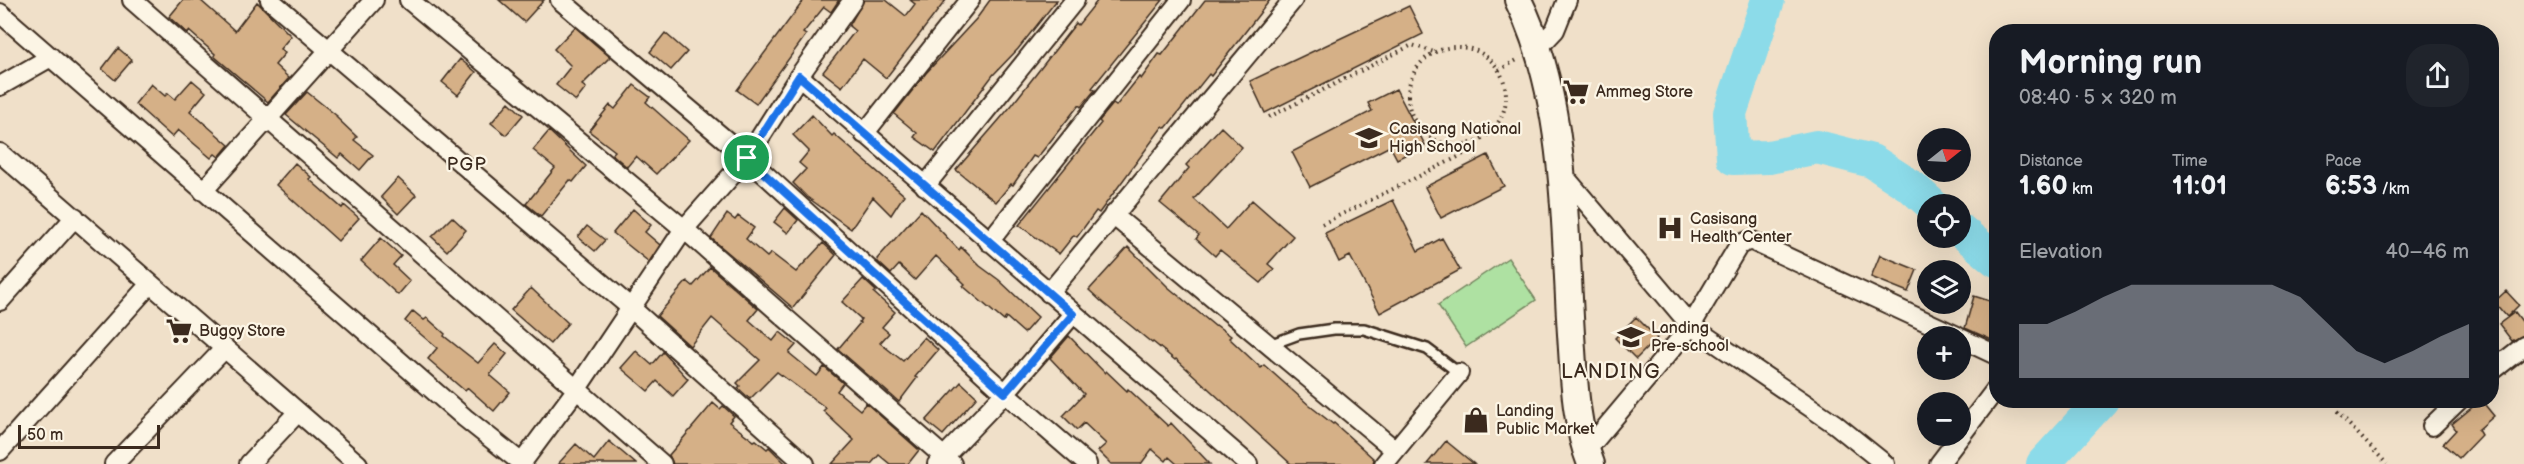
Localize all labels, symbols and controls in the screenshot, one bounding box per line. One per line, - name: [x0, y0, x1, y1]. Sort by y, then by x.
- text: Morning run: [2019, 43, 2202, 83]
- button: share: [2406, 44, 2469, 107]
- supermarket icon: Ammeg Store: [1561, 77, 1591, 107]
- place label: Ammeg Store: [1596, 83, 1694, 102]
- text: 08:40 · 5 × 320 m: [2019, 86, 2177, 110]
- place label: Casisang National High School: [1389, 120, 1521, 157]
- school or university icon: Casisang National High School: [1354, 123, 1384, 153]
- north arrow: [1917, 128, 1971, 182]
- map controls: [1917, 128, 1971, 446]
- pin: [721, 132, 772, 183]
- icon: arrive: [730, 141, 763, 174]
- text: Distance: [2019, 152, 2083, 171]
- text: Time: [2172, 152, 2207, 171]
- text: Pace: [2325, 152, 2361, 171]
- district label: PGP: [447, 154, 487, 175]
- text: 1.60: [2019, 171, 2068, 202]
- text: 11:01: [2172, 171, 2227, 202]
- text: 6:53: [2325, 171, 2377, 202]
- text: km: [2068, 180, 2093, 199]
- text: /km: [2377, 180, 2410, 199]
- button: locate: [1917, 194, 1971, 248]
- place label: Casisang Health Center: [1690, 210, 1792, 247]
- hospital icon: Casisang Health Center: [1655, 213, 1685, 243]
- text: Elevation: [2019, 240, 2102, 264]
- text: 40–46 m: [2386, 240, 2469, 264]
- button: layers: [1917, 260, 1971, 314]
- supermarket icon: Bugoy Store: [164, 316, 194, 346]
- place label: Landing Pre-school: [1651, 319, 1729, 356]
- place label: Bugoy Store: [199, 322, 286, 341]
- school or university icon: Landing Pre-school: [1616, 322, 1646, 352]
- button: +: [1917, 326, 1971, 380]
- district label: LANDING: [1561, 360, 1661, 384]
- button: −: [1917, 392, 1971, 446]
- place label: Landing Public Market: [1496, 402, 1595, 439]
- shop icon: Landing Public Market: [1461, 405, 1491, 435]
- scale bar: [18, 422, 160, 450]
- text: 50 m: [27, 426, 63, 445]

